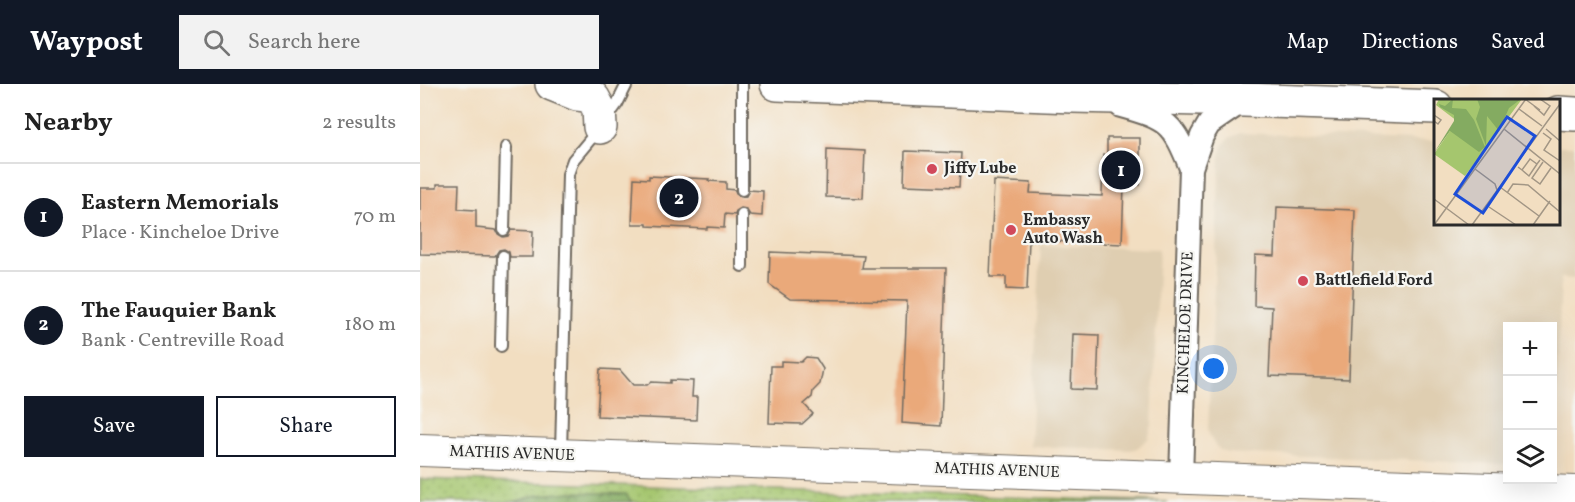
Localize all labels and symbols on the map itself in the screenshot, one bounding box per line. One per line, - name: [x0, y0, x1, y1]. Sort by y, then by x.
- inset map: [1434, 99, 1560, 225]
- pin: 1: [1102, 148, 1140, 193]
- place label: Jiffy Lube: [943, 158, 1017, 180]
- marker: Jiffy Lube: [925, 162, 939, 176]
- pin: 2: [660, 176, 698, 220]
- place label: Embassy Auto Wash: [1023, 210, 1103, 250]
- marker: Embassy Auto Wash: [1004, 223, 1018, 237]
- street label: KINCHELOE DRIVE: [1173, 251, 1199, 395]
- place label: Battlefield Ford: [1315, 270, 1433, 292]
- marker: Battlefield Ford: [1296, 274, 1310, 288]
- your location: [1199, 354, 1228, 383]
- street label: MATHIS AVENUE: [449, 441, 575, 467]
- street label: MATHIS AVENUE: [934, 458, 1060, 484]

